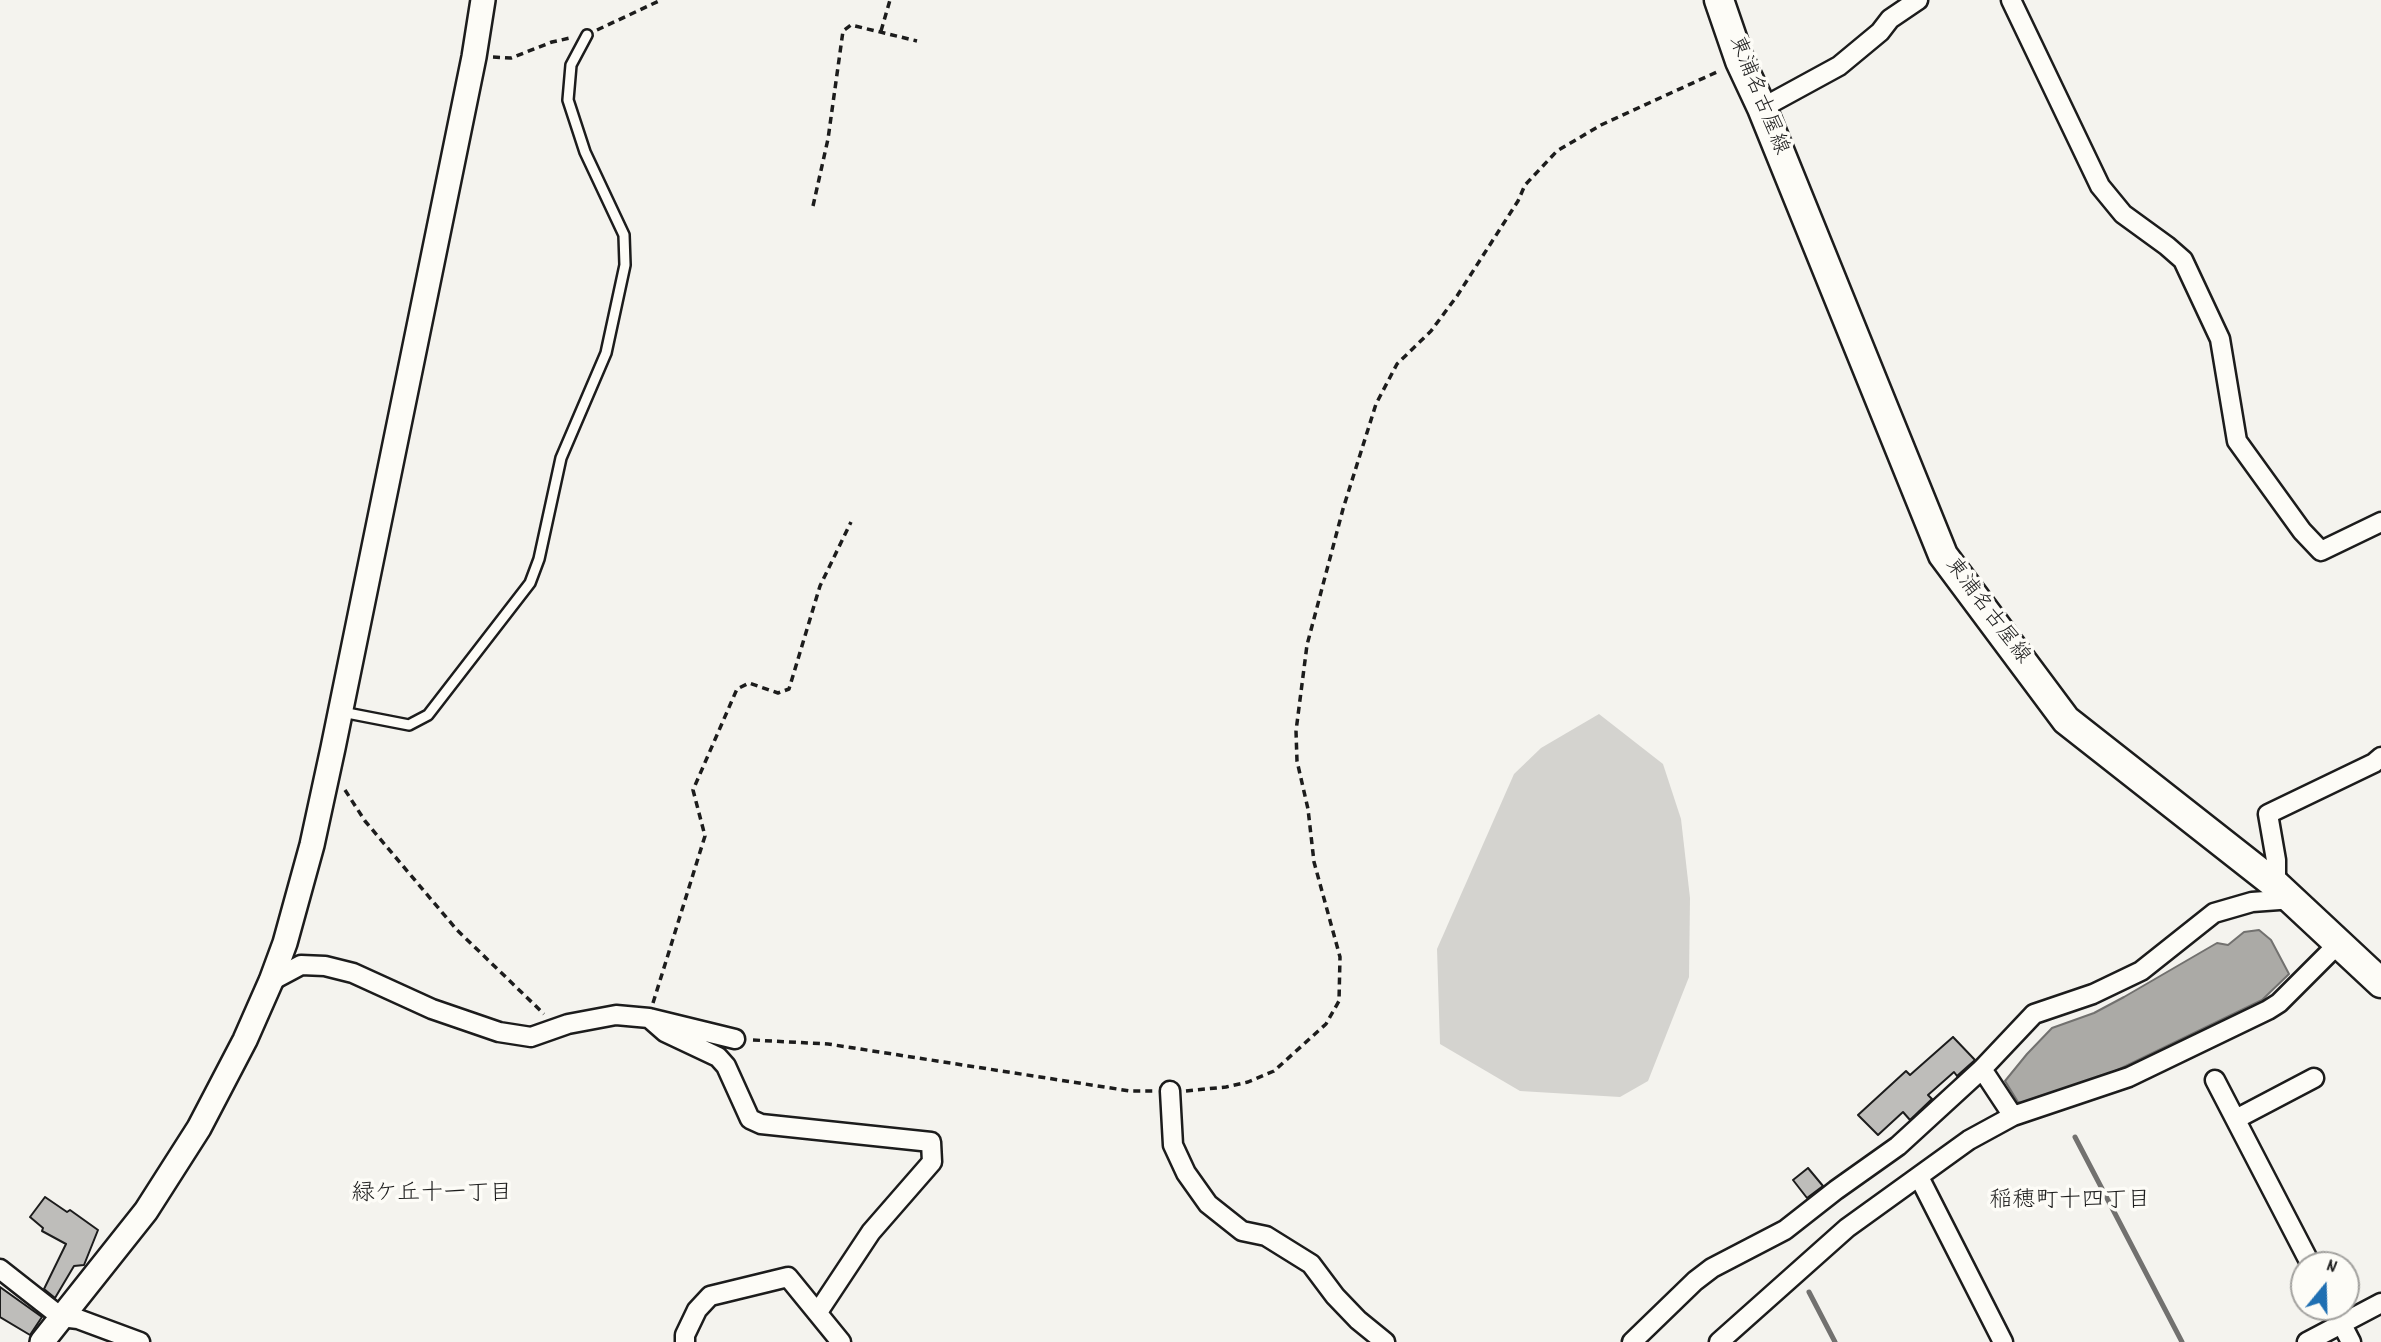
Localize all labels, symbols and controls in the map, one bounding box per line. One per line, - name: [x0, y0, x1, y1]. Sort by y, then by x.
- street label: 東浦名古屋線: [1722, 33, 1792, 159]
- street label: 東浦名古屋線: [1938, 554, 2034, 670]
- district label: 緑ケ丘十一丁目: [352, 1182, 512, 1210]
- district label: 稲穂町十四丁目: [1990, 1189, 2150, 1217]
- north arrow: [2290, 1251, 2360, 1321]
- text: N: [2323, 1253, 2340, 1282]

